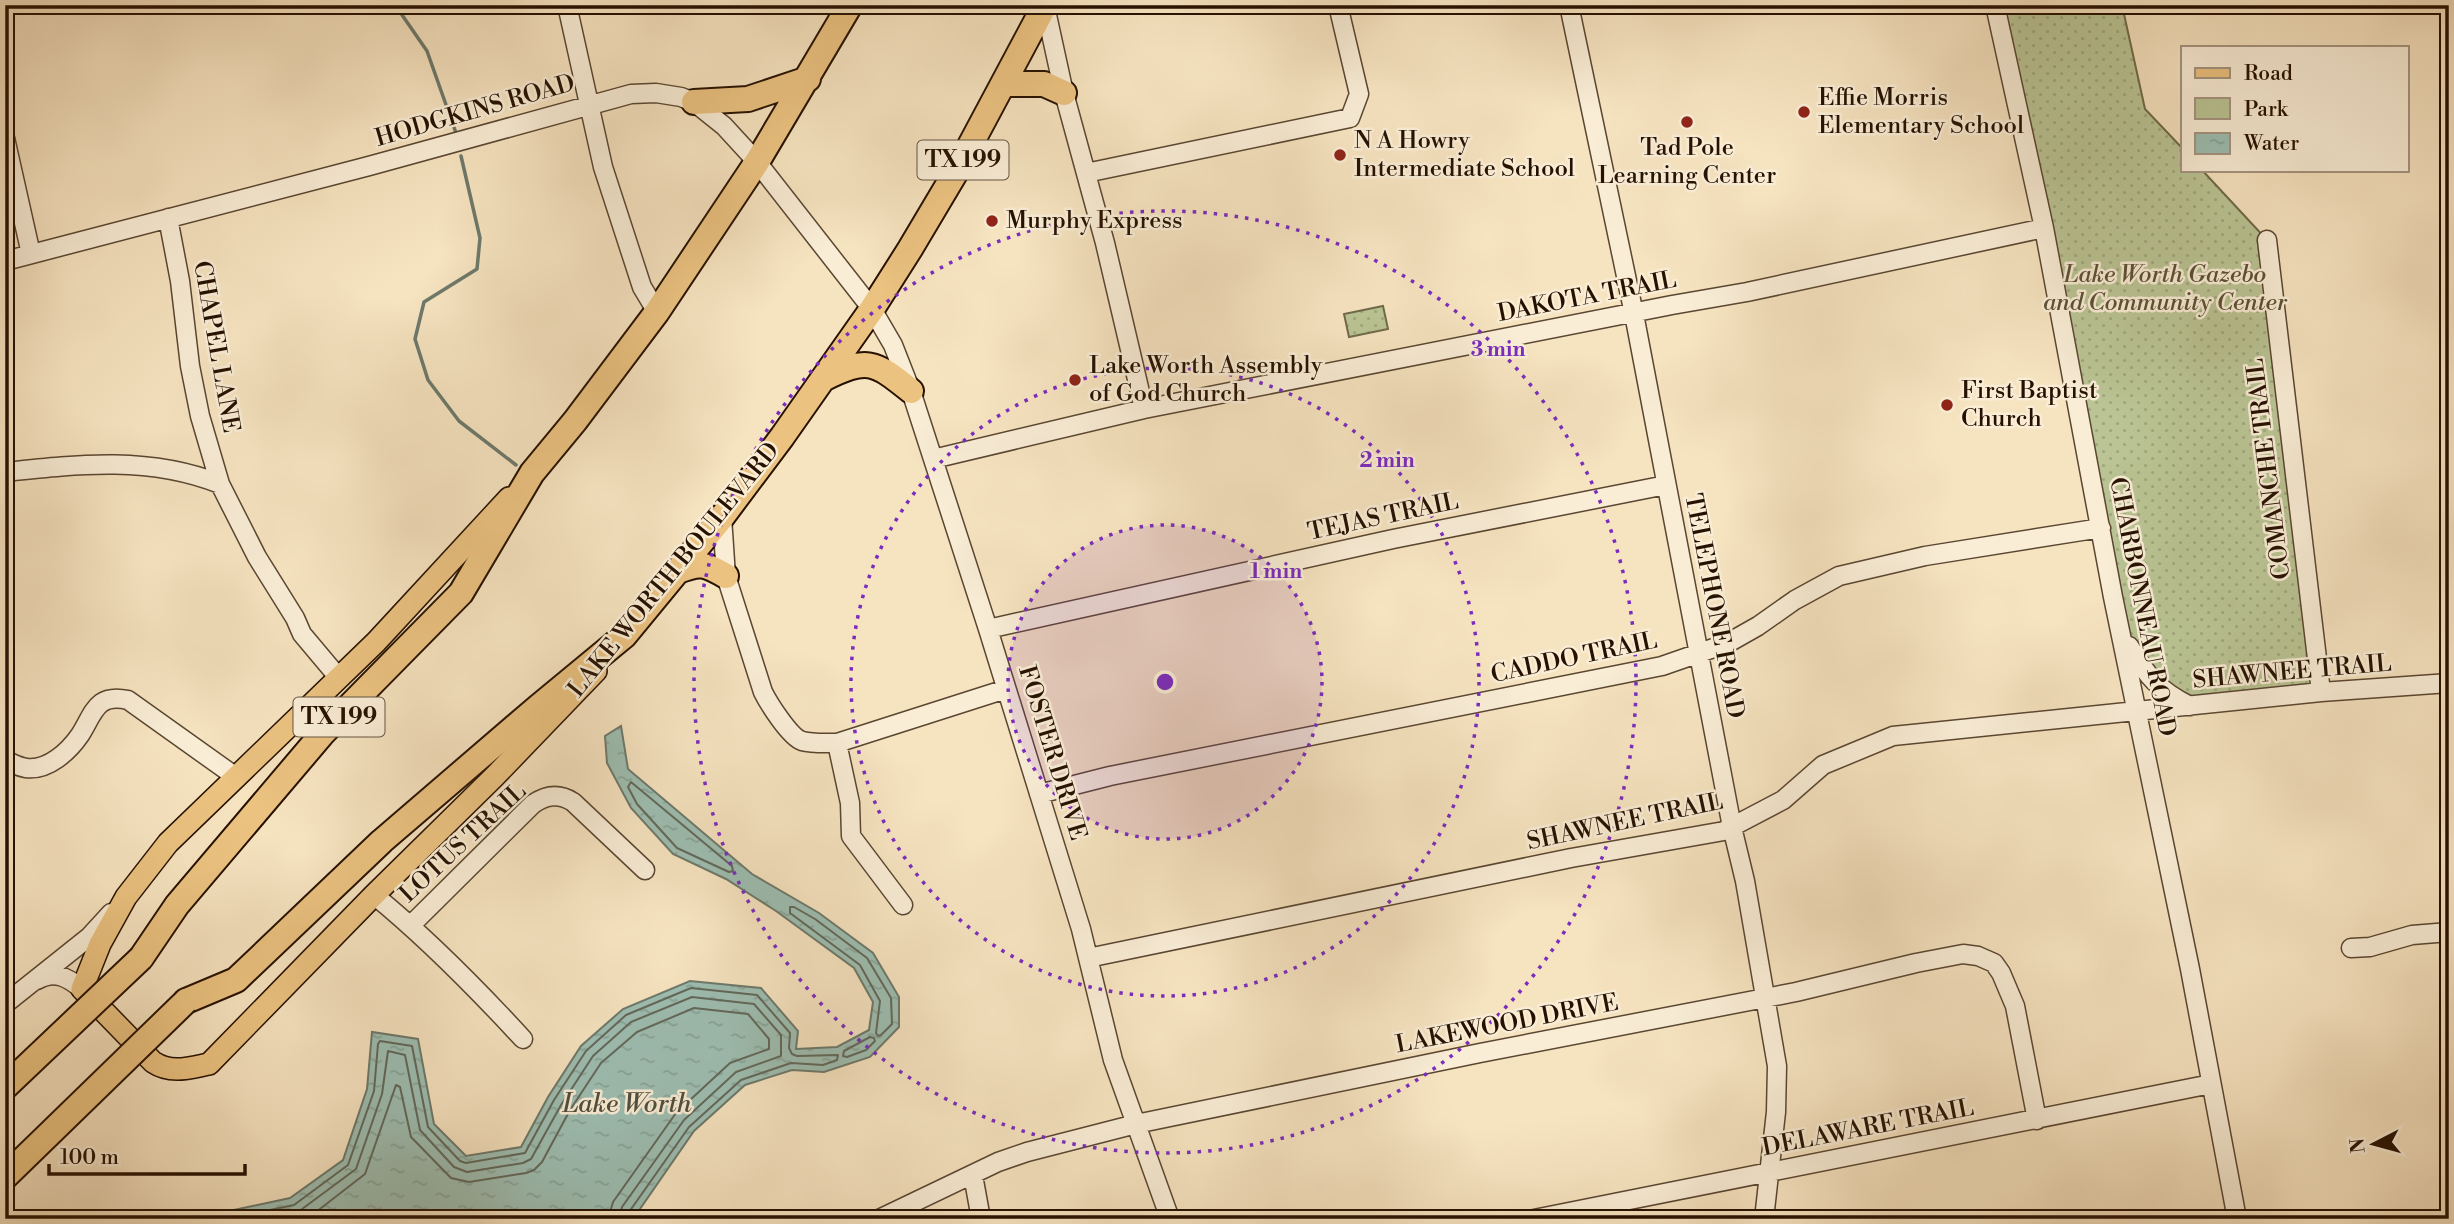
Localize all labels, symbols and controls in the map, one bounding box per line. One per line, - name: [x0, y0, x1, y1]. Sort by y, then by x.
- legend: [2181, 46, 2408, 172]
- text: Road: [2244, 61, 2293, 87]
- street label: HODGKINS ROAD: [372, 68, 578, 154]
- place label: Effie Morris Elementary School: [1818, 83, 2024, 141]
- text: Park: [2244, 97, 2289, 123]
- marker: Effie Morris Elementary School: [1796, 104, 1812, 120]
- marker: Tad Pole Learning Center: [1679, 114, 1695, 130]
- place label: N A Howry Intermediate School: [1354, 126, 1575, 184]
- text: Water: [2243, 131, 2299, 157]
- place label: Tad Pole Learning Center: [1598, 133, 1776, 191]
- road number: TX 199: [918, 140, 1009, 180]
- marker: N A Howry Intermediate School: [1332, 147, 1348, 163]
- place label: Murphy Express: [1006, 206, 1182, 236]
- marker: Murphy Express: [984, 213, 1000, 229]
- street label: CHAPEL LANE: [186, 259, 246, 435]
- park label: Lake Worth Gazebo and Community Center: [2043, 260, 2288, 318]
- street label: DAKOTA TRAIL: [1495, 265, 1679, 329]
- text: 3 min: [1471, 337, 1525, 363]
- place label: Lake Worth Assembly of God Church: [1089, 351, 1323, 409]
- street label: COMANCHE TRAIL: [2241, 357, 2297, 581]
- marker: Lake Worth Assembly of God Church: [1067, 372, 1083, 388]
- place label: First Baptist Church: [1961, 376, 2098, 434]
- marker: First Baptist Church: [1939, 397, 1955, 413]
- street label: LAKE WORTH BOULEVARD: [562, 436, 786, 704]
- text: 2 min: [1359, 448, 1415, 474]
- street label: CHARBONNEAU ROAD: [2102, 475, 2182, 739]
- street label: TEJAS TRAIL: [1305, 486, 1461, 548]
- street label: TELEPHONE ROAD: [1677, 491, 1751, 721]
- text: 1 min: [1250, 559, 1302, 585]
- street label: CADDO TRAIL: [1488, 626, 1660, 690]
- street label: SHAWNEE TRAIL: [2191, 648, 2393, 696]
- street label: FOSTER DRIVE: [1011, 662, 1093, 844]
- centre of rings: [1153, 670, 1177, 694]
- road number: TX 199: [294, 698, 384, 736]
- street label: LOTUS TRAIL: [394, 777, 533, 909]
- street label: SHAWNEE TRAIL: [1524, 787, 1726, 857]
- street label: LAKEWOOD DRIVE: [1393, 988, 1621, 1060]
- water label: Lake Worth: [562, 1088, 692, 1120]
- street label: DELAWARE TRAIL: [1760, 1093, 1976, 1163]
- north arrow: [2338, 1108, 2408, 1178]
- scale bar: [49, 1133, 245, 1177]
- text: N: [2345, 1137, 2371, 1154]
- text: 100 m: [60, 1145, 119, 1171]

